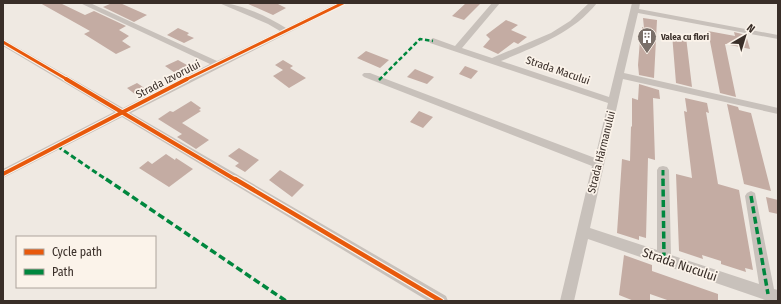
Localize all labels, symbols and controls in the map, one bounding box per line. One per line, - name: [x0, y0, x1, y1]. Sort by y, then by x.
- north arrow: [725, 16, 765, 56]
- text: N: [744, 21, 757, 36]
- building icon: Valea cu flori: [636, 26, 658, 54]
- place label: Valea cu flori: [660, 32, 709, 42]
- street label: Strada Macului: [524, 53, 592, 88]
- street label: Strada Izvorului: [134, 58, 203, 101]
- street label: Strada Hărmanului: [585, 109, 618, 195]
- legend: [16, 236, 156, 288]
- text: Cycle path: [52, 245, 102, 259]
- street label: Strada Nucului: [640, 245, 719, 284]
- text: Path: [52, 265, 74, 279]

